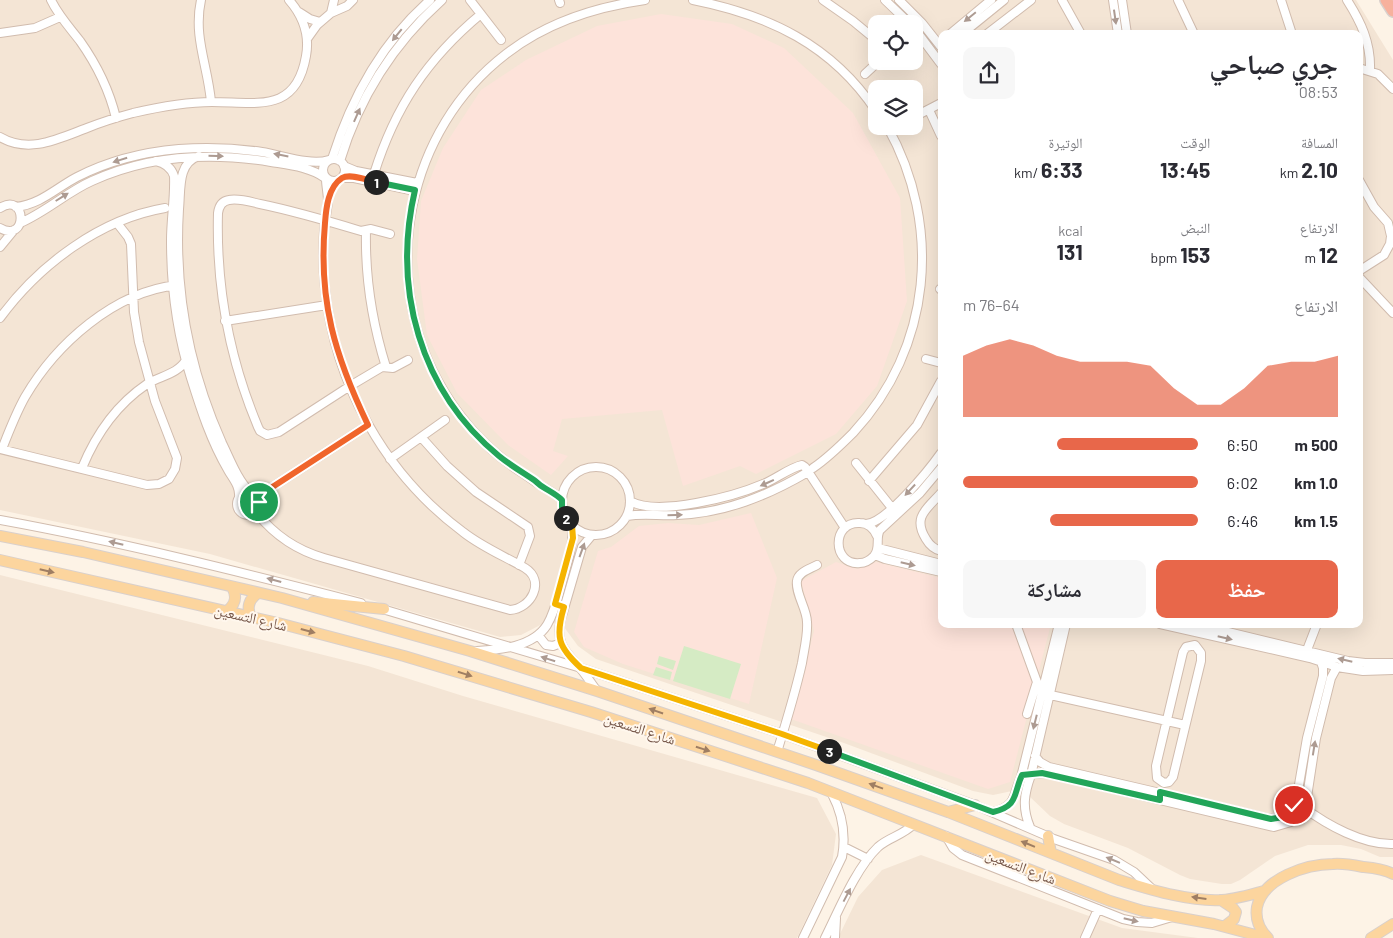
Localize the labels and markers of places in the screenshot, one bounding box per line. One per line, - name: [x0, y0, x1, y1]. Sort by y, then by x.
- pin: 1: [364, 170, 388, 194]
- pin: [238, 481, 280, 523]
- pin: 2: [554, 506, 578, 530]
- pin: 3: [816, 738, 842, 764]
- pin: [1273, 784, 1315, 826]

